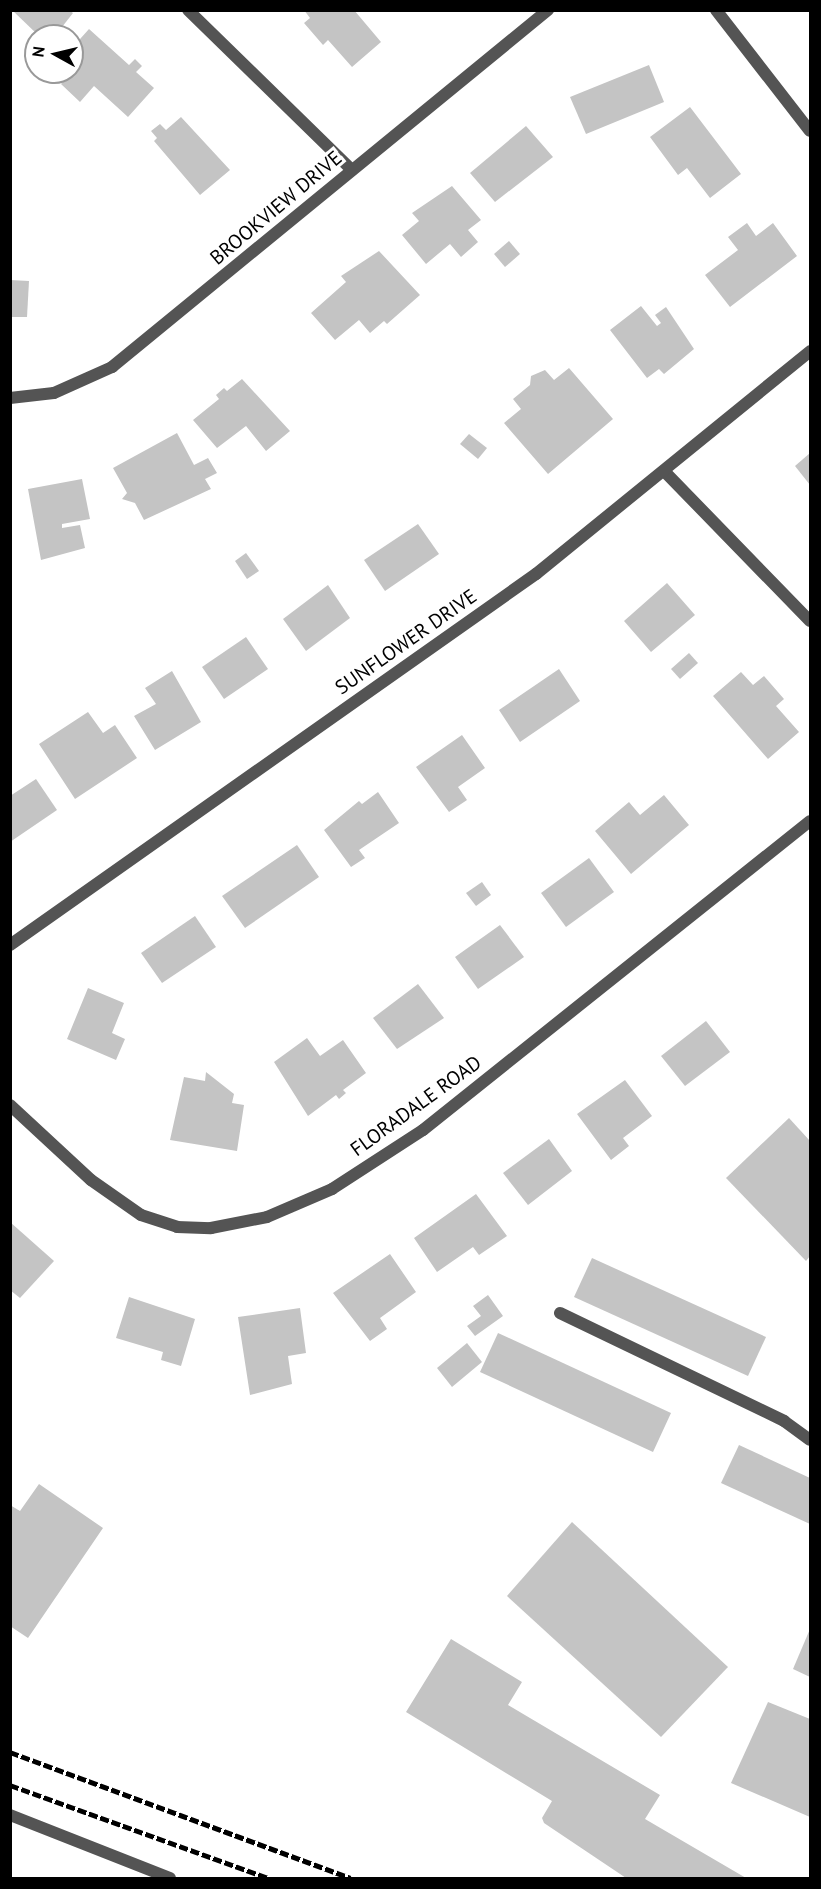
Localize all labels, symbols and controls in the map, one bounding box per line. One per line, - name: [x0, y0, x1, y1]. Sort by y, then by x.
- north arrow: [24, 24, 84, 84]
- text: N: [28, 45, 49, 58]
- street label: BROOKVIEW DRIVE: [205, 146, 347, 270]
- street label: SUNFLOWER DRIVE: [331, 584, 481, 700]
- street label: FLORADALE ROAD: [346, 1051, 486, 1161]

